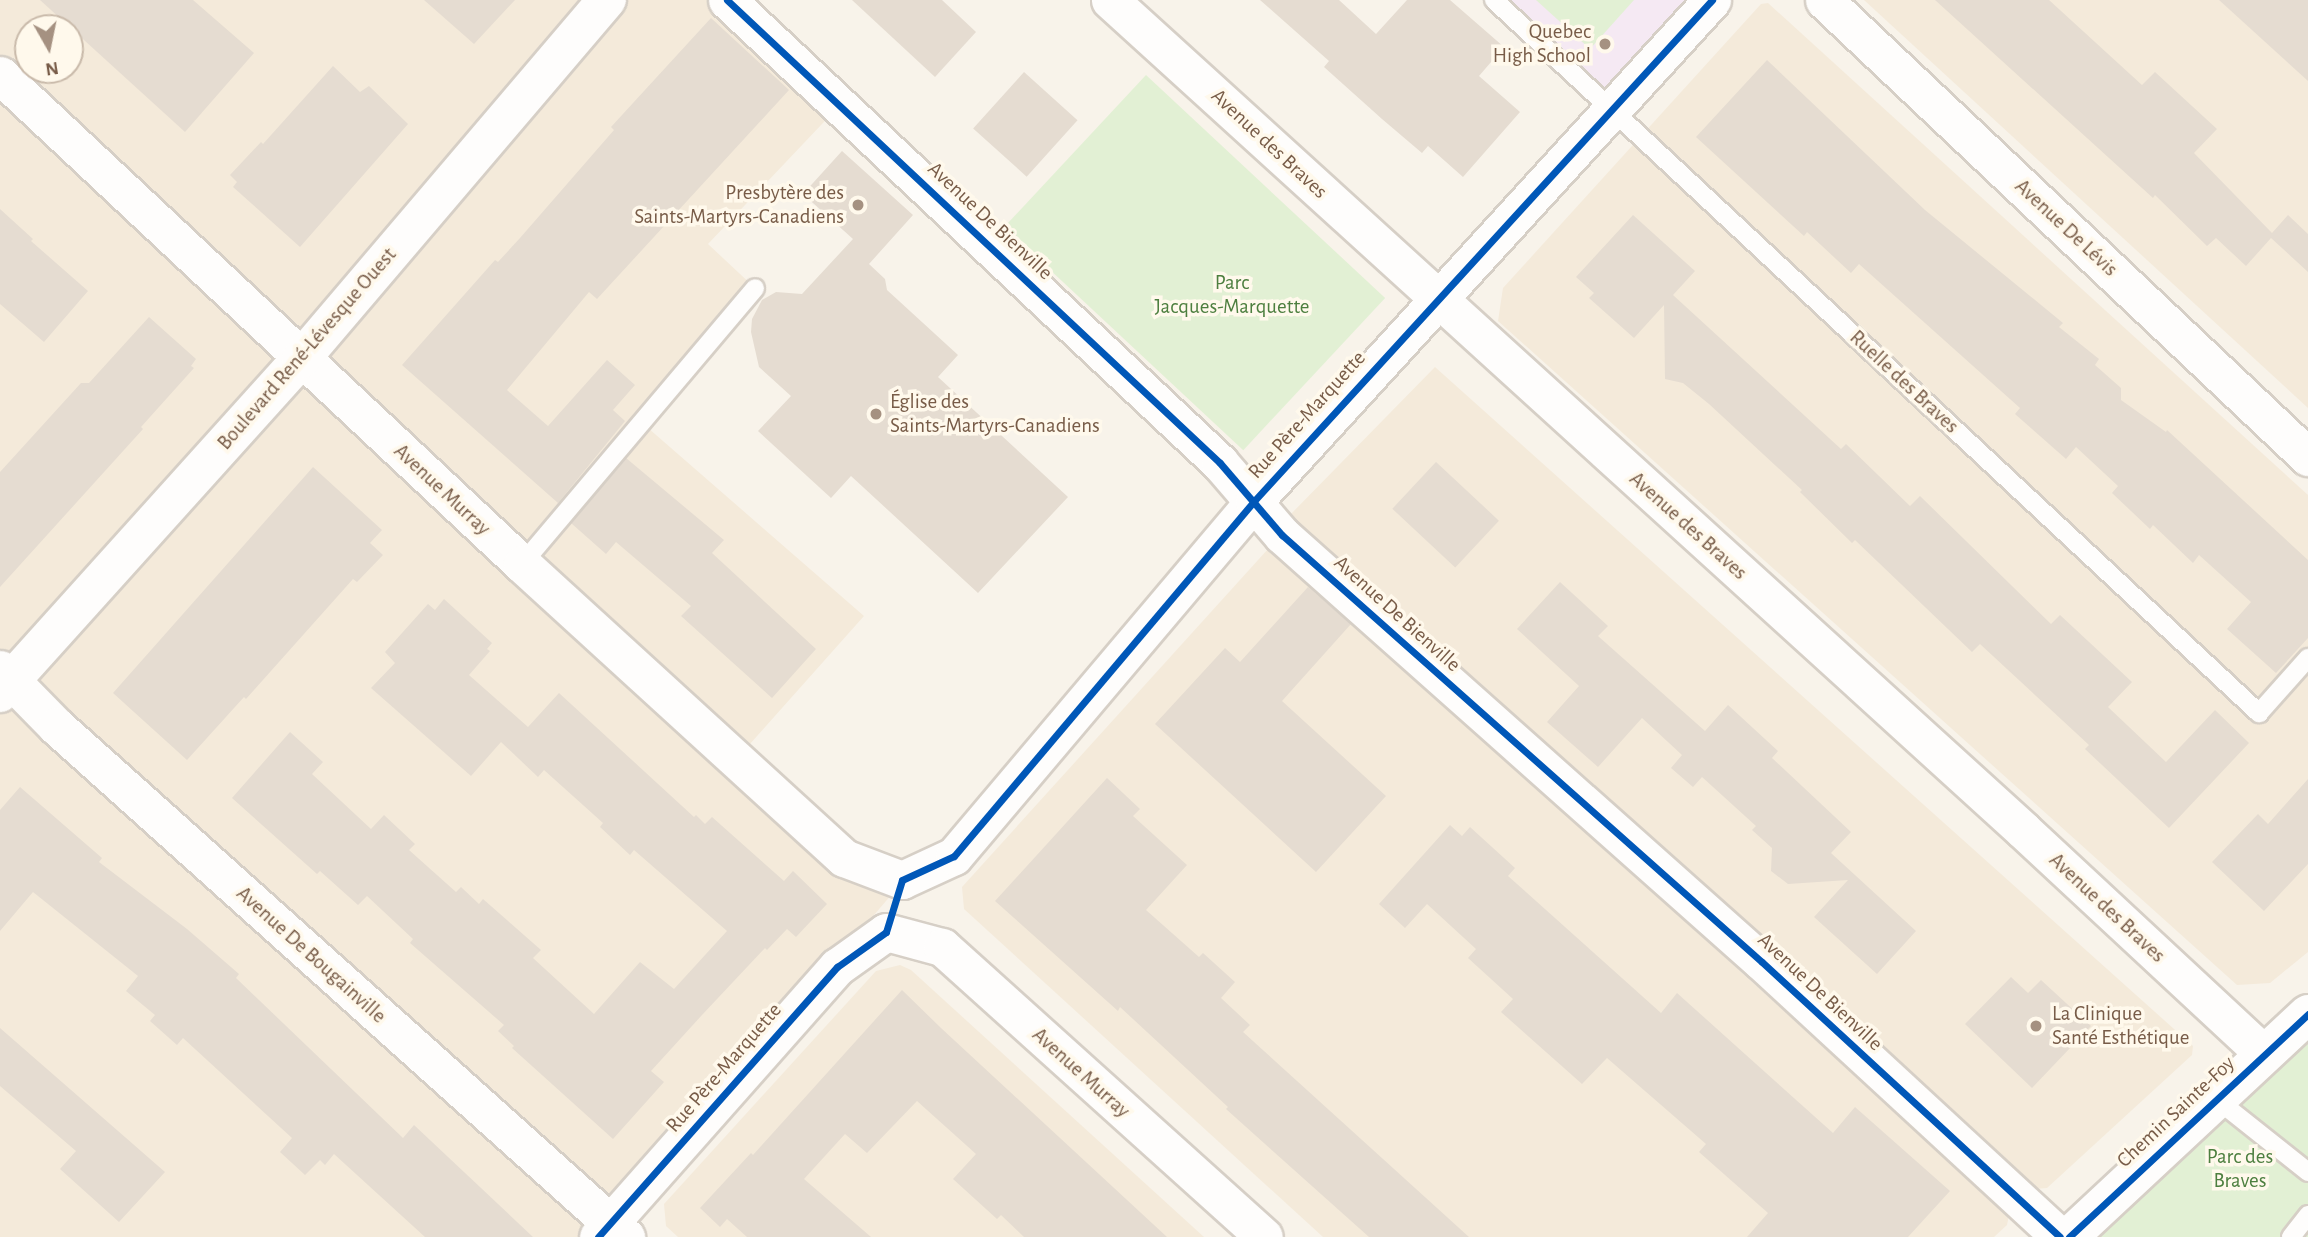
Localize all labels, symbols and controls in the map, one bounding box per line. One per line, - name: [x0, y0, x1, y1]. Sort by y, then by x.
- north arrow: [14, 14, 84, 84]
- place label: Quebec High School: [1493, 19, 1591, 69]
- marker: Quebec High School: [1597, 36, 1613, 52]
- text: N: [44, 58, 60, 79]
- street label: Avenue des Braves: [1206, 84, 1332, 204]
- street label: Avenue De Bienville: [922, 157, 1058, 285]
- street label: Avenue De Lévis: [2009, 174, 2123, 282]
- place label: Presbytère des Saints-Martyrs-Canadiens: [634, 180, 844, 230]
- marker: Presbytère des Saints-Martyrs-Canadiens: [850, 197, 866, 213]
- street label: Boulevard René-Lévesque Ouest: [212, 243, 402, 455]
- park label: Parc Jacques-Marquette: [1154, 270, 1310, 320]
- street label: Ruelle des Braves: [1844, 325, 1964, 439]
- street label: Rue Père-Marquette: [1243, 346, 1371, 484]
- place label: Église des Saints-Martyrs-Canadiens: [890, 389, 1100, 439]
- marker: Église des Saints-Martyrs-Canadiens: [868, 406, 884, 422]
- street label: Avenue Murray: [388, 439, 496, 541]
- street label: Avenue des Braves: [1624, 467, 1752, 585]
- street label: Avenue De Bienville: [1328, 550, 1466, 678]
- street label: Avenue des Braves: [2044, 848, 2170, 968]
- street label: Avenue De Bougainville: [231, 881, 391, 1029]
- street label: Avenue De Bienville: [1752, 928, 1888, 1056]
- street label: Rue Père-Marquette: [661, 998, 787, 1138]
- place label: La Clinique Santé Esthétique: [2052, 1001, 2189, 1051]
- marker: La Clinique Santé Esthétique: [2026, 1016, 2046, 1036]
- street label: Avenue Murray: [1027, 1022, 1135, 1124]
- street label: Chemin Sainte-Foy: [2112, 1051, 2240, 1173]
- park label: Parc des Braves: [2207, 1144, 2273, 1194]

